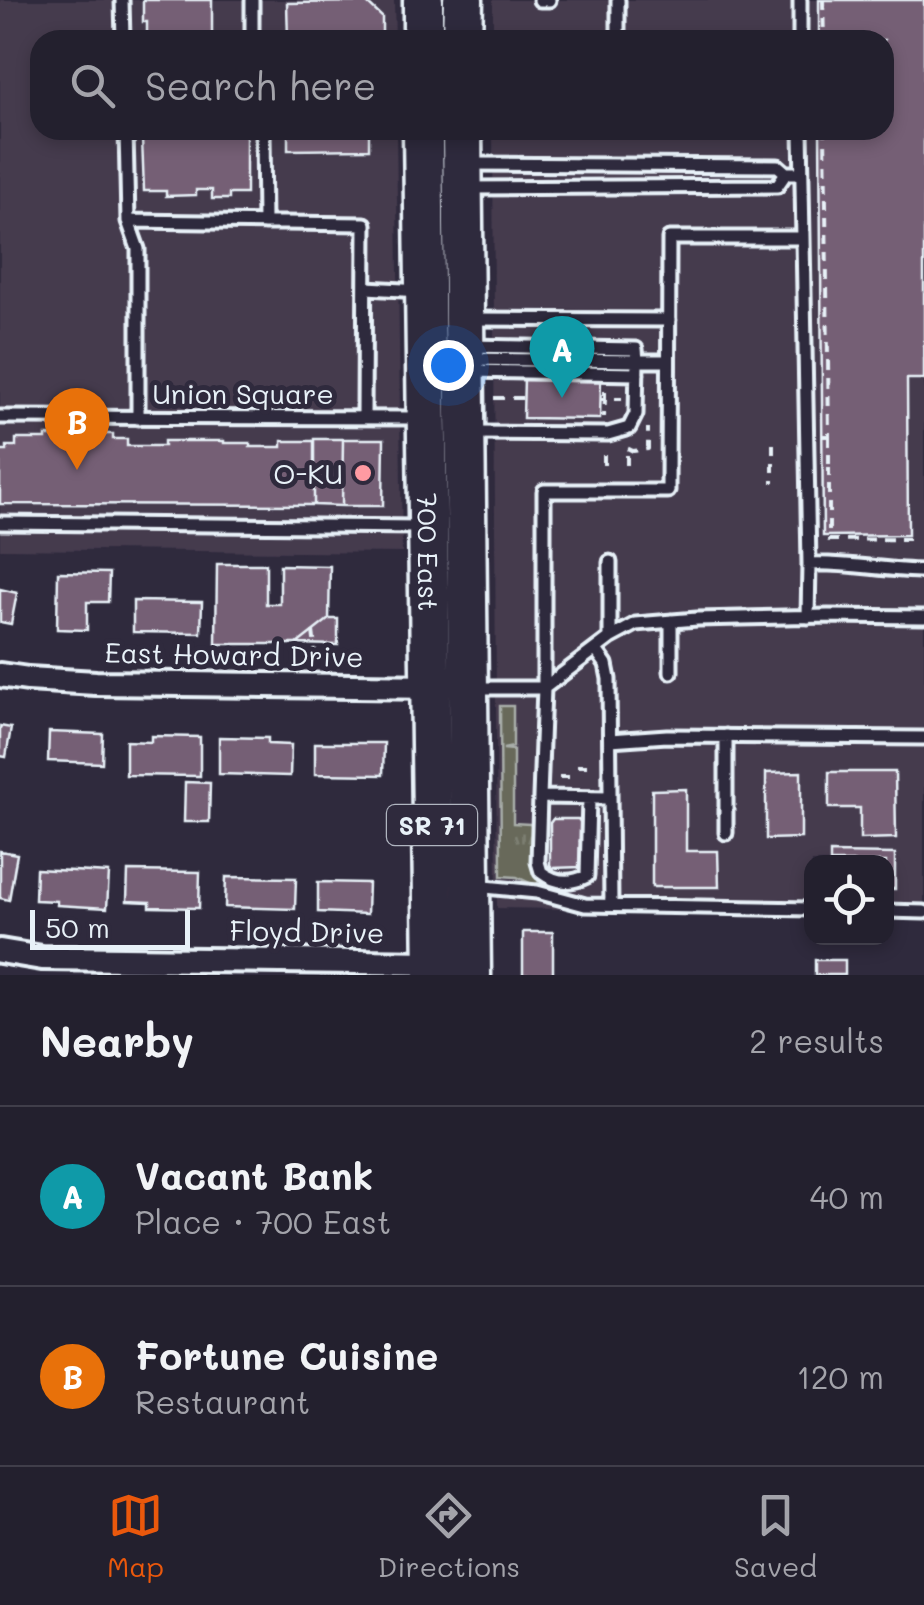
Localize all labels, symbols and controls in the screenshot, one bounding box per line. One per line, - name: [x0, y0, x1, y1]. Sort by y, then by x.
- search box: [30, 30, 894, 140]
- icon: search: [65, 58, 120, 113]
- text: Search here: [145, 60, 376, 110]
- pin: A: [530, 316, 594, 398]
- your location: [423, 340, 474, 391]
- street label: Union Square: [152, 375, 334, 411]
- pin: B: [44, 388, 110, 470]
- place label: O-KU: [273, 455, 343, 491]
- marker: O-KU: [352, 462, 374, 484]
- street label: 700 East: [410, 492, 447, 611]
- street label: East Howard Drive: [104, 634, 364, 674]
- road number: SR 71: [387, 805, 477, 845]
- map controls: [804, 855, 894, 945]
- button: locate: [804, 855, 894, 945]
- scale bar: [30, 905, 190, 950]
- text: 50 m: [45, 909, 110, 945]
- street label: Floyd Drive: [229, 912, 385, 950]
- text: Nearby: [40, 1013, 194, 1068]
- text: 2 results: [749, 1019, 884, 1061]
- text: Vacant Bank: [135, 1150, 373, 1200]
- text: A: [61, 1175, 84, 1217]
- text: 40 m: [810, 1175, 884, 1217]
- text: Place · 700 East: [135, 1200, 391, 1242]
- text: Fortune Cuisine: [135, 1330, 438, 1380]
- text: B: [62, 1355, 83, 1397]
- text: 120 m: [796, 1355, 884, 1397]
- text: Restaurant: [135, 1380, 310, 1422]
- tab: Map: [107, 1488, 164, 1584]
- tab: Directions: [378, 1488, 520, 1584]
- tab: Saved: [734, 1488, 817, 1584]

